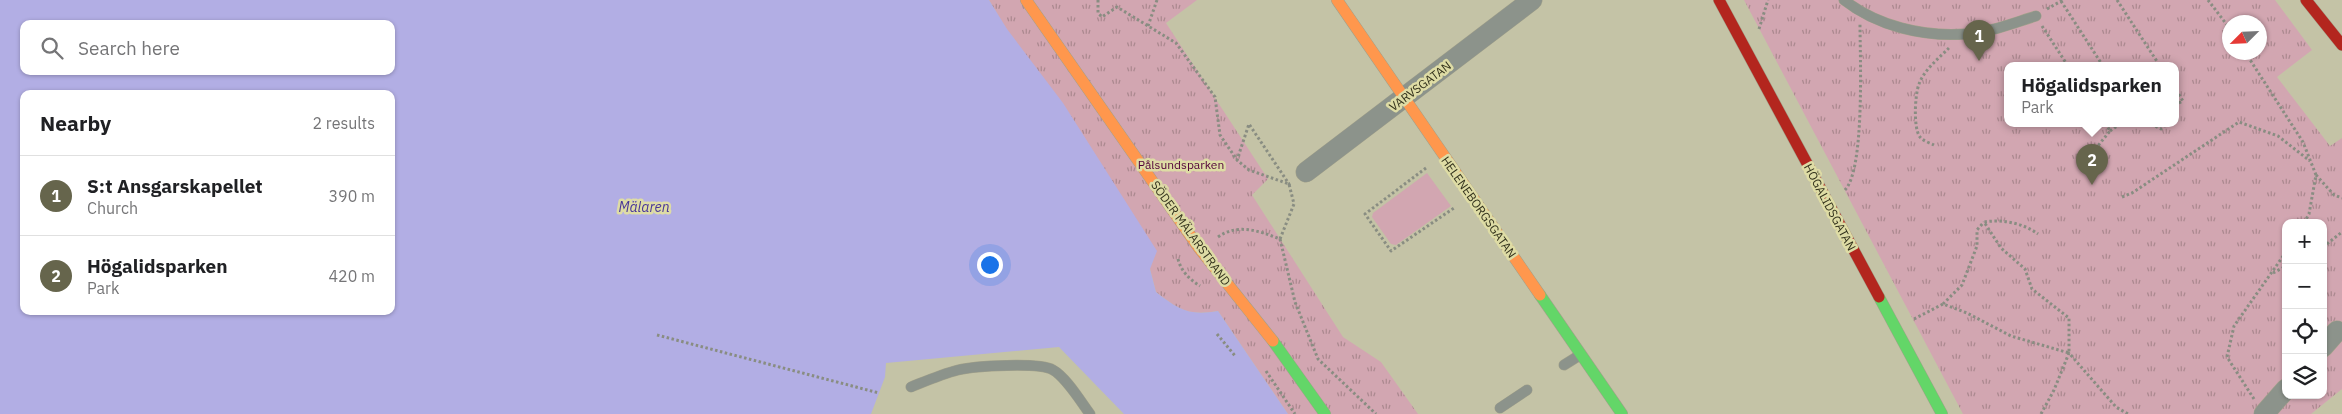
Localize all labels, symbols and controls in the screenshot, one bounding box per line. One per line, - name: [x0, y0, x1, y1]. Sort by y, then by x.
- north arrow: [2222, 15, 2267, 60]
- search box: [20, 20, 395, 75]
- pin: 1: [1963, 20, 1995, 61]
- icon: search: [38, 34, 66, 62]
- text: Search here: [78, 36, 180, 60]
- street label: VARVSGATAN: [1386, 58, 1454, 114]
- popup: [2004, 62, 2179, 127]
- text: Högalidsparken: [2021, 73, 2162, 97]
- text: Park: [2021, 97, 2054, 117]
- text: Nearby: [40, 109, 111, 137]
- text: 2 results: [312, 113, 375, 133]
- pin: 2: [2076, 144, 2108, 185]
- street label: HELENEBORGSGATAN: [1438, 153, 1520, 261]
- park label: Pålsundsparken: [1138, 157, 1224, 172]
- street label: HÖGALIDSGATAN: [1801, 161, 1859, 253]
- text: S:t Ansgarskapellet: [87, 174, 263, 198]
- street label: SÖDER MÄLARSTRAND: [1148, 178, 1234, 288]
- text: 1: [51, 186, 61, 206]
- text: 390 m: [328, 186, 375, 206]
- text: Church: [87, 198, 138, 218]
- water label: Mälaren: [618, 198, 670, 216]
- map controls: [2282, 219, 2327, 399]
- button: +: [2282, 219, 2327, 264]
- your location: [977, 252, 1003, 278]
- text: Högalidsparken: [87, 254, 228, 278]
- button: −: [2282, 264, 2327, 309]
- text: 2: [51, 266, 61, 286]
- text: 420 m: [328, 266, 375, 286]
- text: Park: [87, 278, 119, 298]
- button: locate: [2282, 309, 2327, 354]
- button: layers: [2282, 354, 2327, 399]

